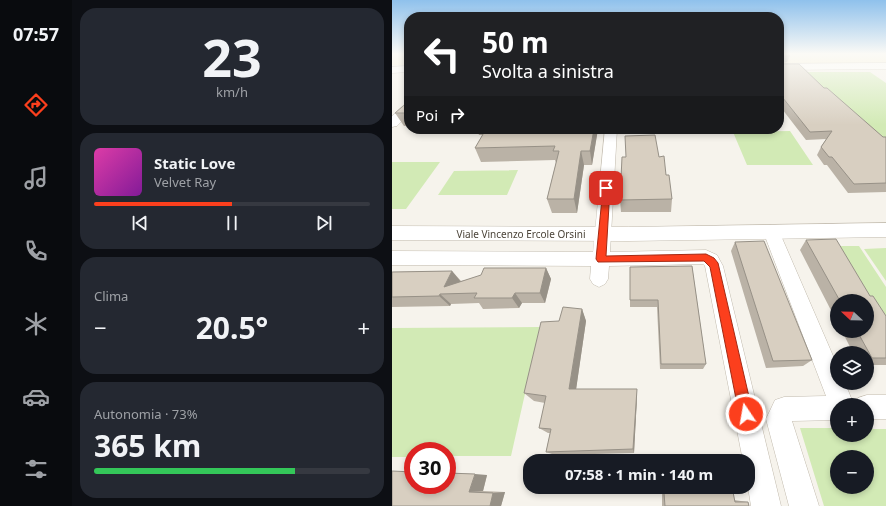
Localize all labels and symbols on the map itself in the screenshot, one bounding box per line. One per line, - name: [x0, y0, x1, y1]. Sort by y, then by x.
- pin: [589, 171, 623, 205]
- street label: Viale Vincenzo Ercole Orsini: [457, 227, 585, 241]
- north arrow: [830, 294, 874, 338]
- position arrow: [725, 393, 767, 435]
- speed limit sign: 30: [404, 442, 456, 494]

